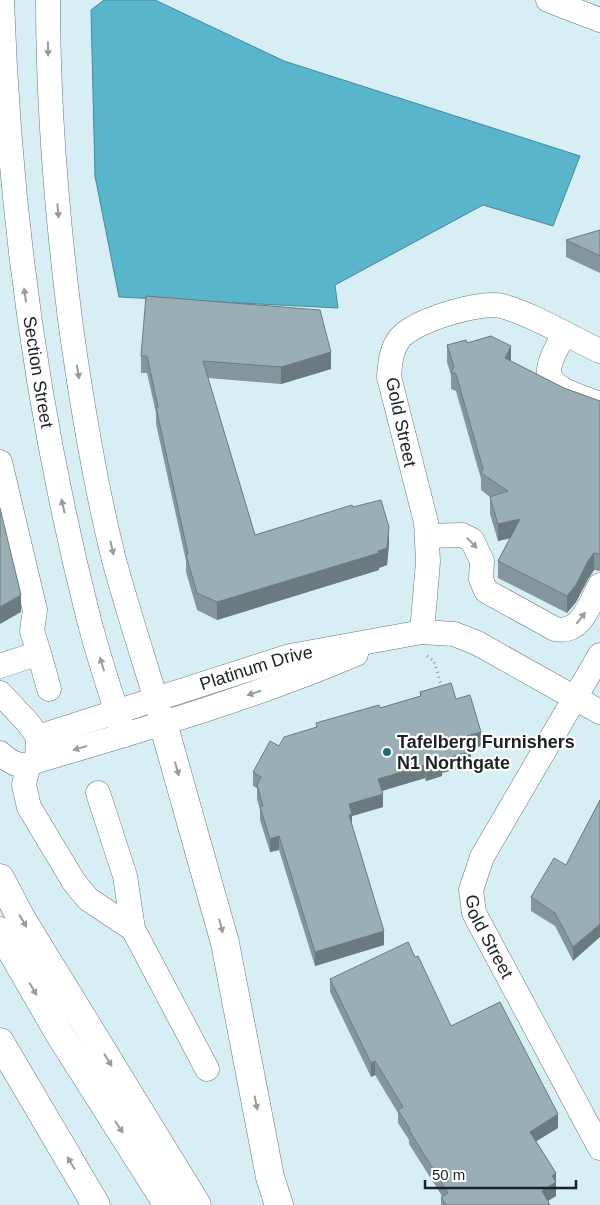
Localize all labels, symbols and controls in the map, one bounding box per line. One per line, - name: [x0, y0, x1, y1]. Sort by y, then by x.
- one-way arrow: [45, 41, 53, 57]
- one-way arrow: [55, 203, 63, 219]
- one-way arrow: [21, 287, 29, 303]
- street label: Section Street: [19, 315, 57, 430]
- one-way arrow: [74, 365, 82, 381]
- street label: Gold Street: [382, 375, 420, 469]
- one-way arrow: [59, 499, 67, 514]
- one-way arrow: [466, 537, 478, 549]
- one-way arrow: [108, 541, 116, 556]
- one-way arrow: [576, 612, 586, 625]
- street label: Platinum Drive: [197, 642, 314, 694]
- one-way arrow: [97, 657, 105, 672]
- one-way arrow: [246, 689, 261, 697]
- place label: Tafelberg Furnishers N1 Northgate: [397, 732, 575, 773]
- one-way arrow: [73, 744, 88, 752]
- marker: Tafelberg Furnishers N1 Northgate: [381, 746, 393, 758]
- one-way arrow: [173, 762, 181, 777]
- street label: Gold Street: [462, 893, 517, 982]
- one-way arrow: [18, 915, 27, 928]
- one-way arrow: [217, 918, 225, 933]
- one-way arrow: [29, 982, 38, 995]
- one-way arrow: [103, 1053, 112, 1066]
- one-way arrow: [252, 1095, 260, 1111]
- one-way arrow: [114, 1120, 123, 1133]
- one-way arrow: [66, 1157, 75, 1170]
- scale bar: [425, 1158, 576, 1190]
- text: 50 m: [432, 1166, 465, 1183]

